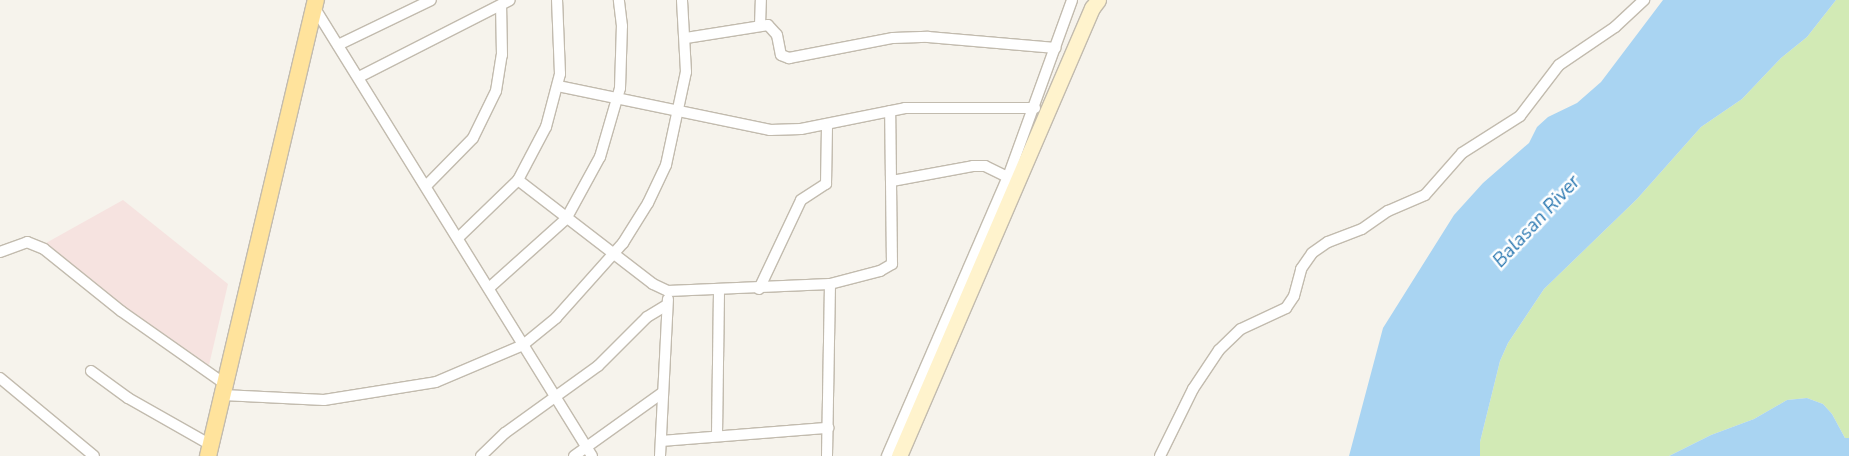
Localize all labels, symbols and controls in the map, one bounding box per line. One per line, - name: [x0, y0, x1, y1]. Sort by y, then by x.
- water label: Balasan River: [1489, 171, 1585, 273]

